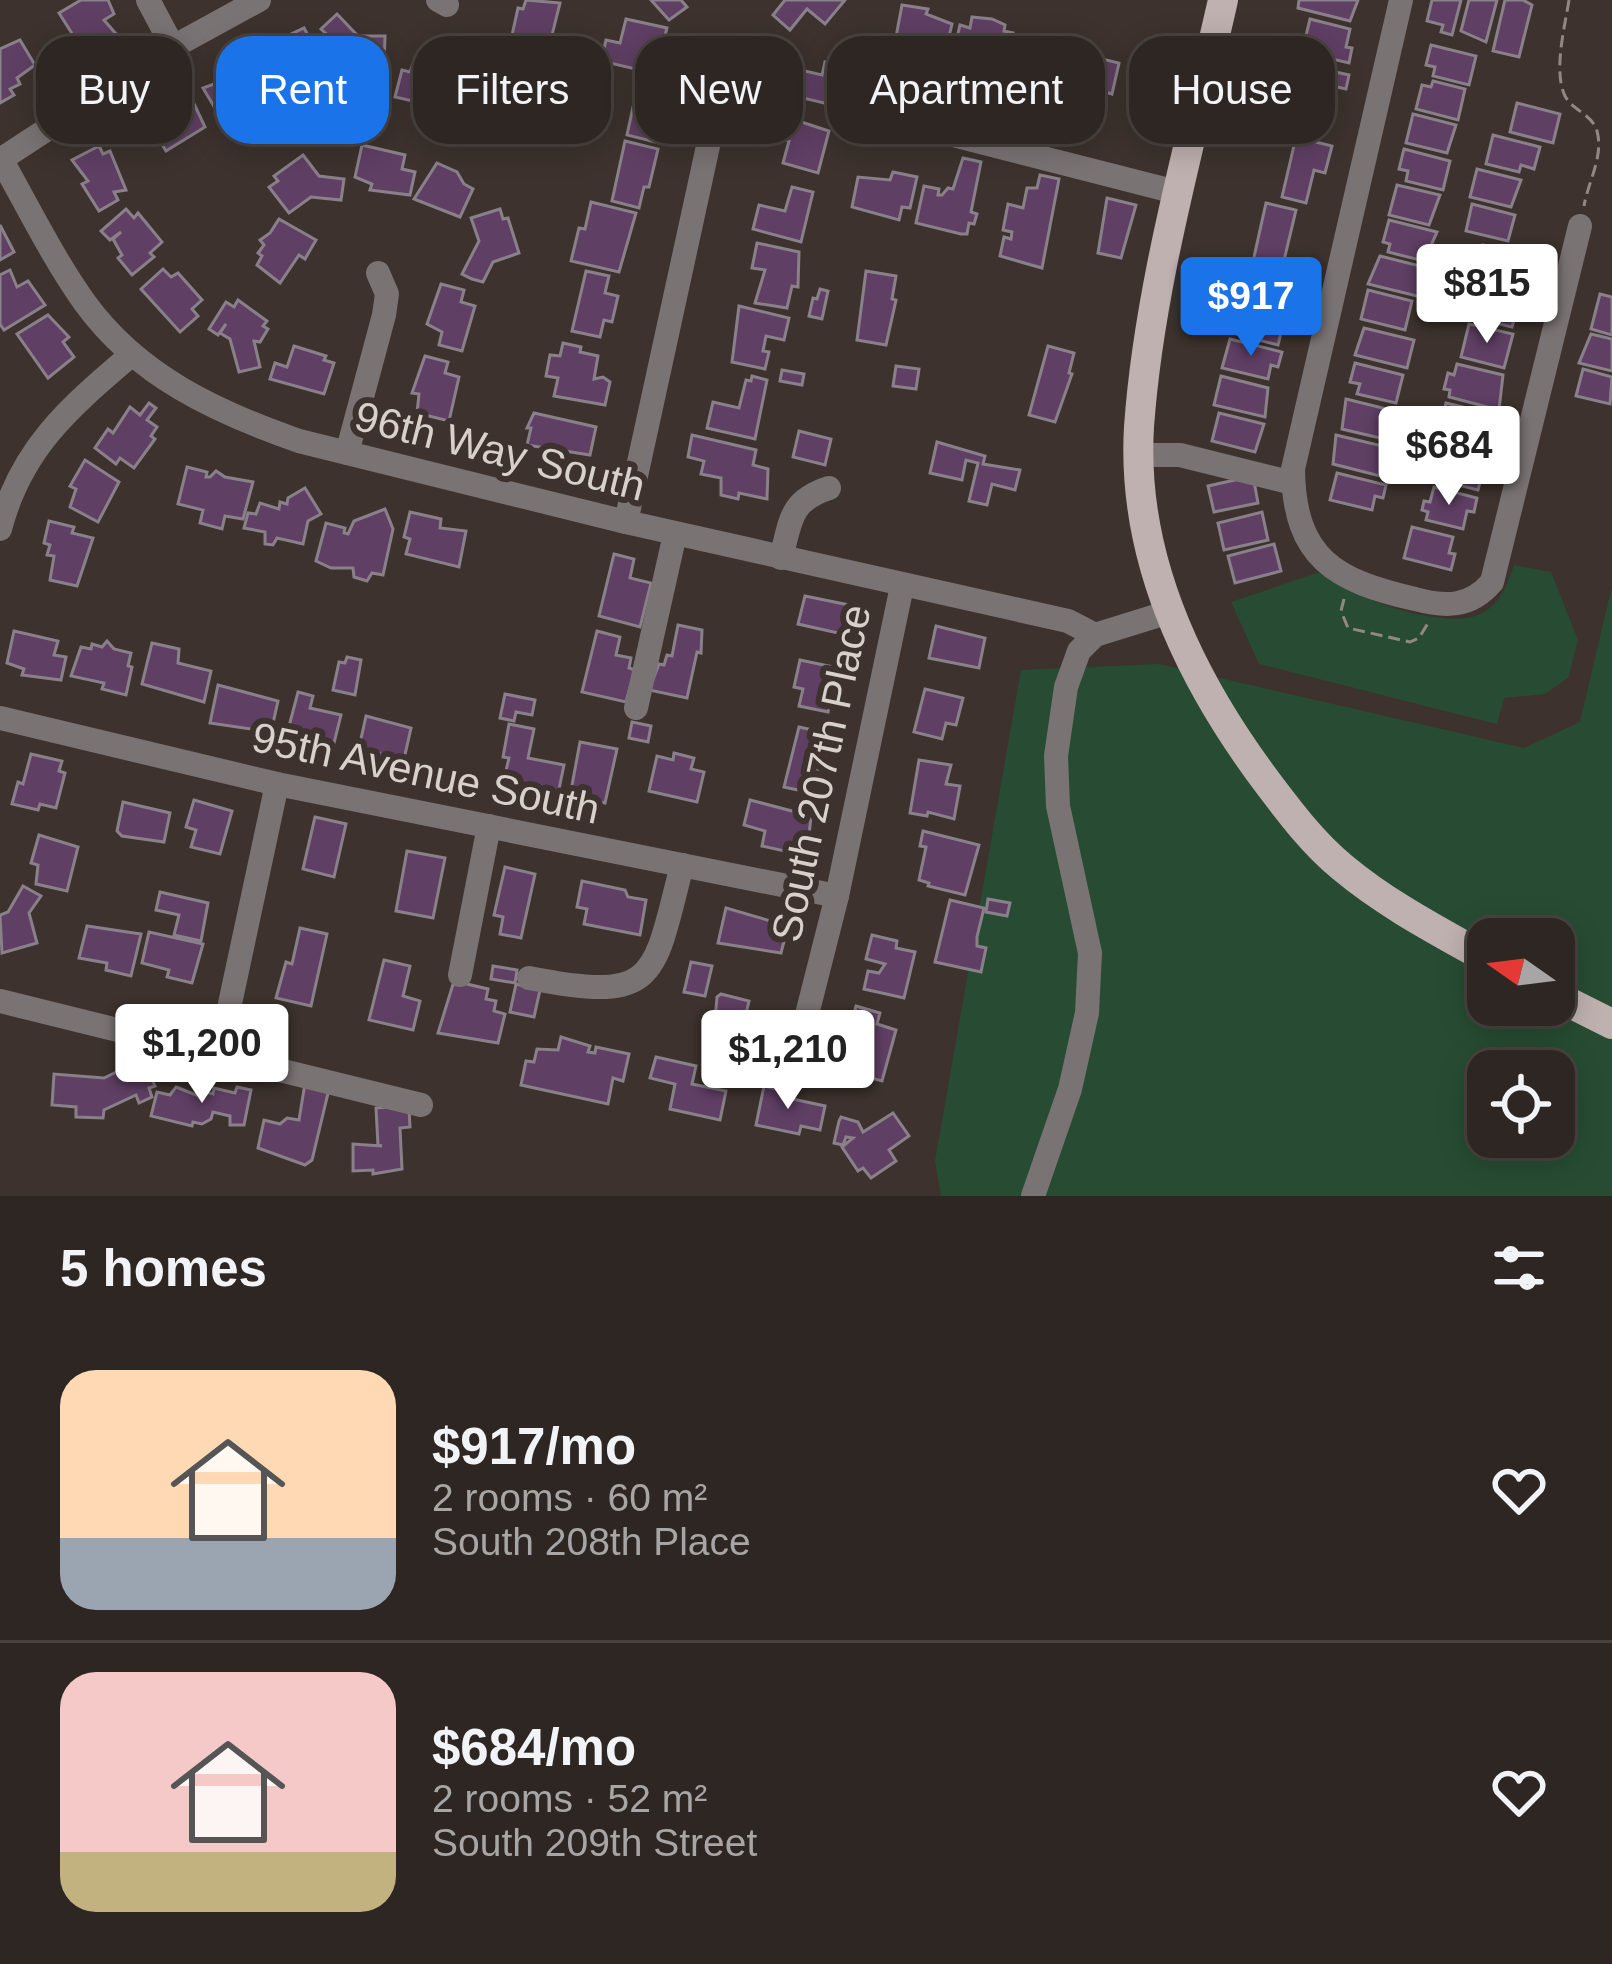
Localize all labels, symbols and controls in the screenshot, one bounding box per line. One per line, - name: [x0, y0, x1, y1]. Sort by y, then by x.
- chip: Buy: [36, 36, 192, 144]
- chip: Rent: [216, 36, 389, 144]
- chip: Filters: [413, 36, 611, 144]
- chip: New: [635, 36, 803, 144]
- chip: Apartment: [827, 36, 1105, 144]
- chip: House: [1129, 36, 1335, 144]
- pin: $815: [1416, 244, 1558, 346]
- pin: $917: [1180, 257, 1322, 359]
- text: $815: [1444, 261, 1530, 304]
- text: $917: [1208, 274, 1294, 317]
- street label: 96th Way South: [350, 392, 650, 510]
- pin: $684: [1378, 406, 1520, 508]
- text: $684: [1406, 423, 1492, 466]
- street label: South 207th Place: [762, 600, 880, 946]
- street label: 95th Avenue South: [248, 713, 604, 833]
- north arrow: [1467, 918, 1575, 1026]
- map controls: [1467, 918, 1575, 1158]
- pin: $1,200: [104, 1004, 300, 1106]
- pin: $1,210: [690, 1010, 886, 1112]
- text: $1,200: [142, 1021, 262, 1064]
- text: $1,210: [728, 1027, 848, 1070]
- button: locate: [1467, 1050, 1575, 1158]
- icon: filters: [1486, 1235, 1552, 1301]
- text: 5 homes: [60, 1240, 267, 1297]
- icon: home: [156, 1418, 300, 1562]
- text: $917/mo: [432, 1418, 636, 1475]
- icon: heart: [1486, 1457, 1552, 1523]
- text: 2 rooms · 60 m²: [432, 1476, 707, 1519]
- text: South 208th Place: [432, 1520, 751, 1563]
- text: $684/mo: [432, 1719, 636, 1776]
- icon: home: [156, 1720, 300, 1864]
- icon: heart: [1486, 1759, 1552, 1825]
- text: 2 rooms · 52 m²: [432, 1777, 707, 1820]
- text: South 209th Street: [432, 1821, 757, 1864]

